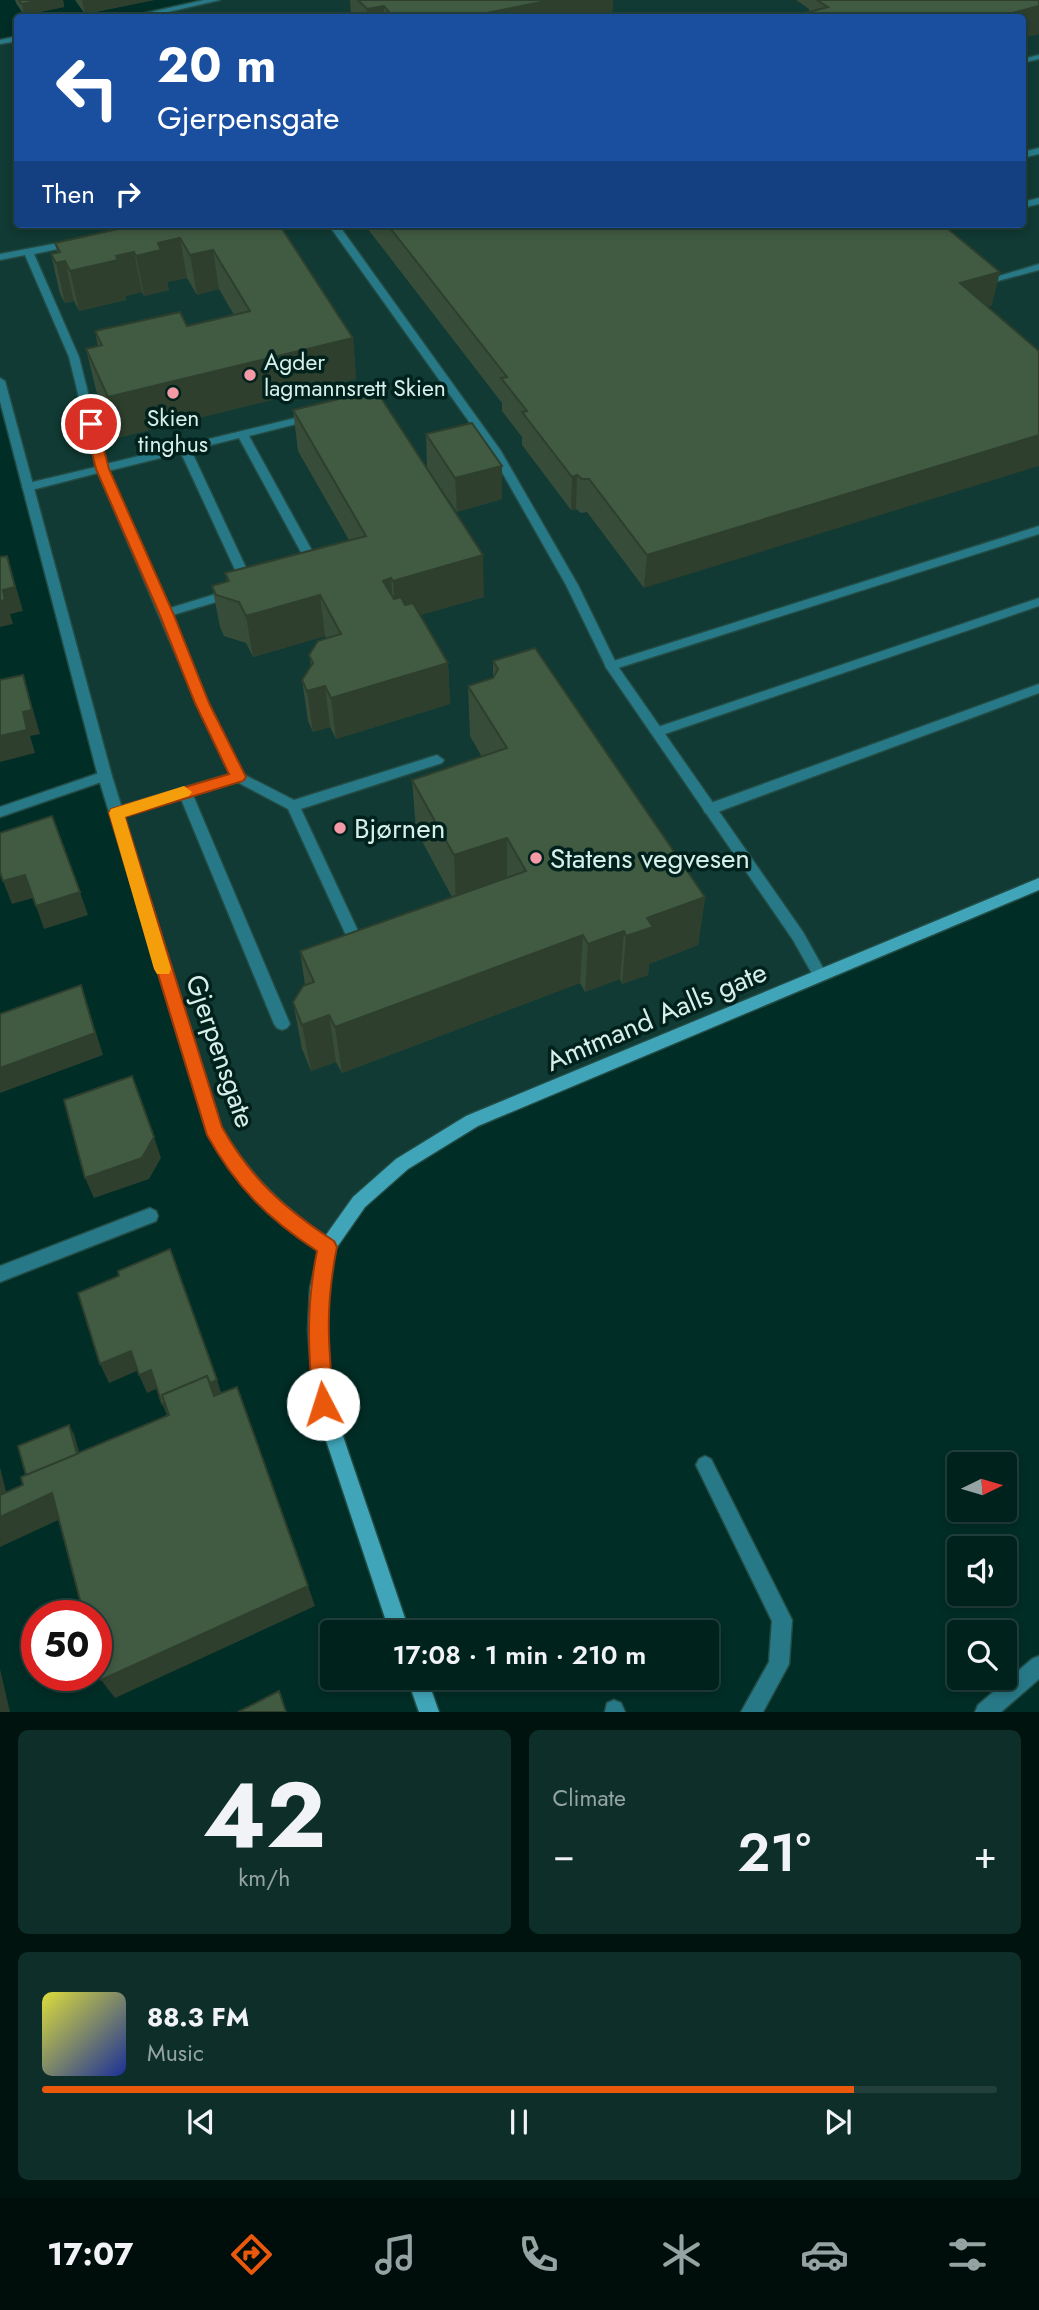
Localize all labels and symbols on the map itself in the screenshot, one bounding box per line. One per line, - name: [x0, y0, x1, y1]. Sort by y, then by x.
- place label: Agder lagmannsrett Skien: [264, 345, 446, 405]
- marker: Agder lagmannsrett Skien: [242, 367, 258, 383]
- marker: Skien tinghus: [165, 385, 181, 401]
- pin: [61, 394, 121, 454]
- place label: Skien tinghus: [138, 401, 208, 461]
- place label: Bjørnen: [354, 808, 445, 849]
- marker: Bjørnen: [332, 820, 348, 836]
- place label: Statens vegvesen: [550, 838, 750, 879]
- marker: Statens vegvesen: [528, 850, 544, 866]
- street label: Amtmand Aalls gate: [539, 951, 773, 1082]
- street label: Gjerpensgate: [175, 969, 266, 1133]
- position arrow: [286, 1367, 360, 1441]
- north arrow: [947, 1452, 1017, 1522]
- speed limit sign: 50: [21, 1600, 112, 1691]

